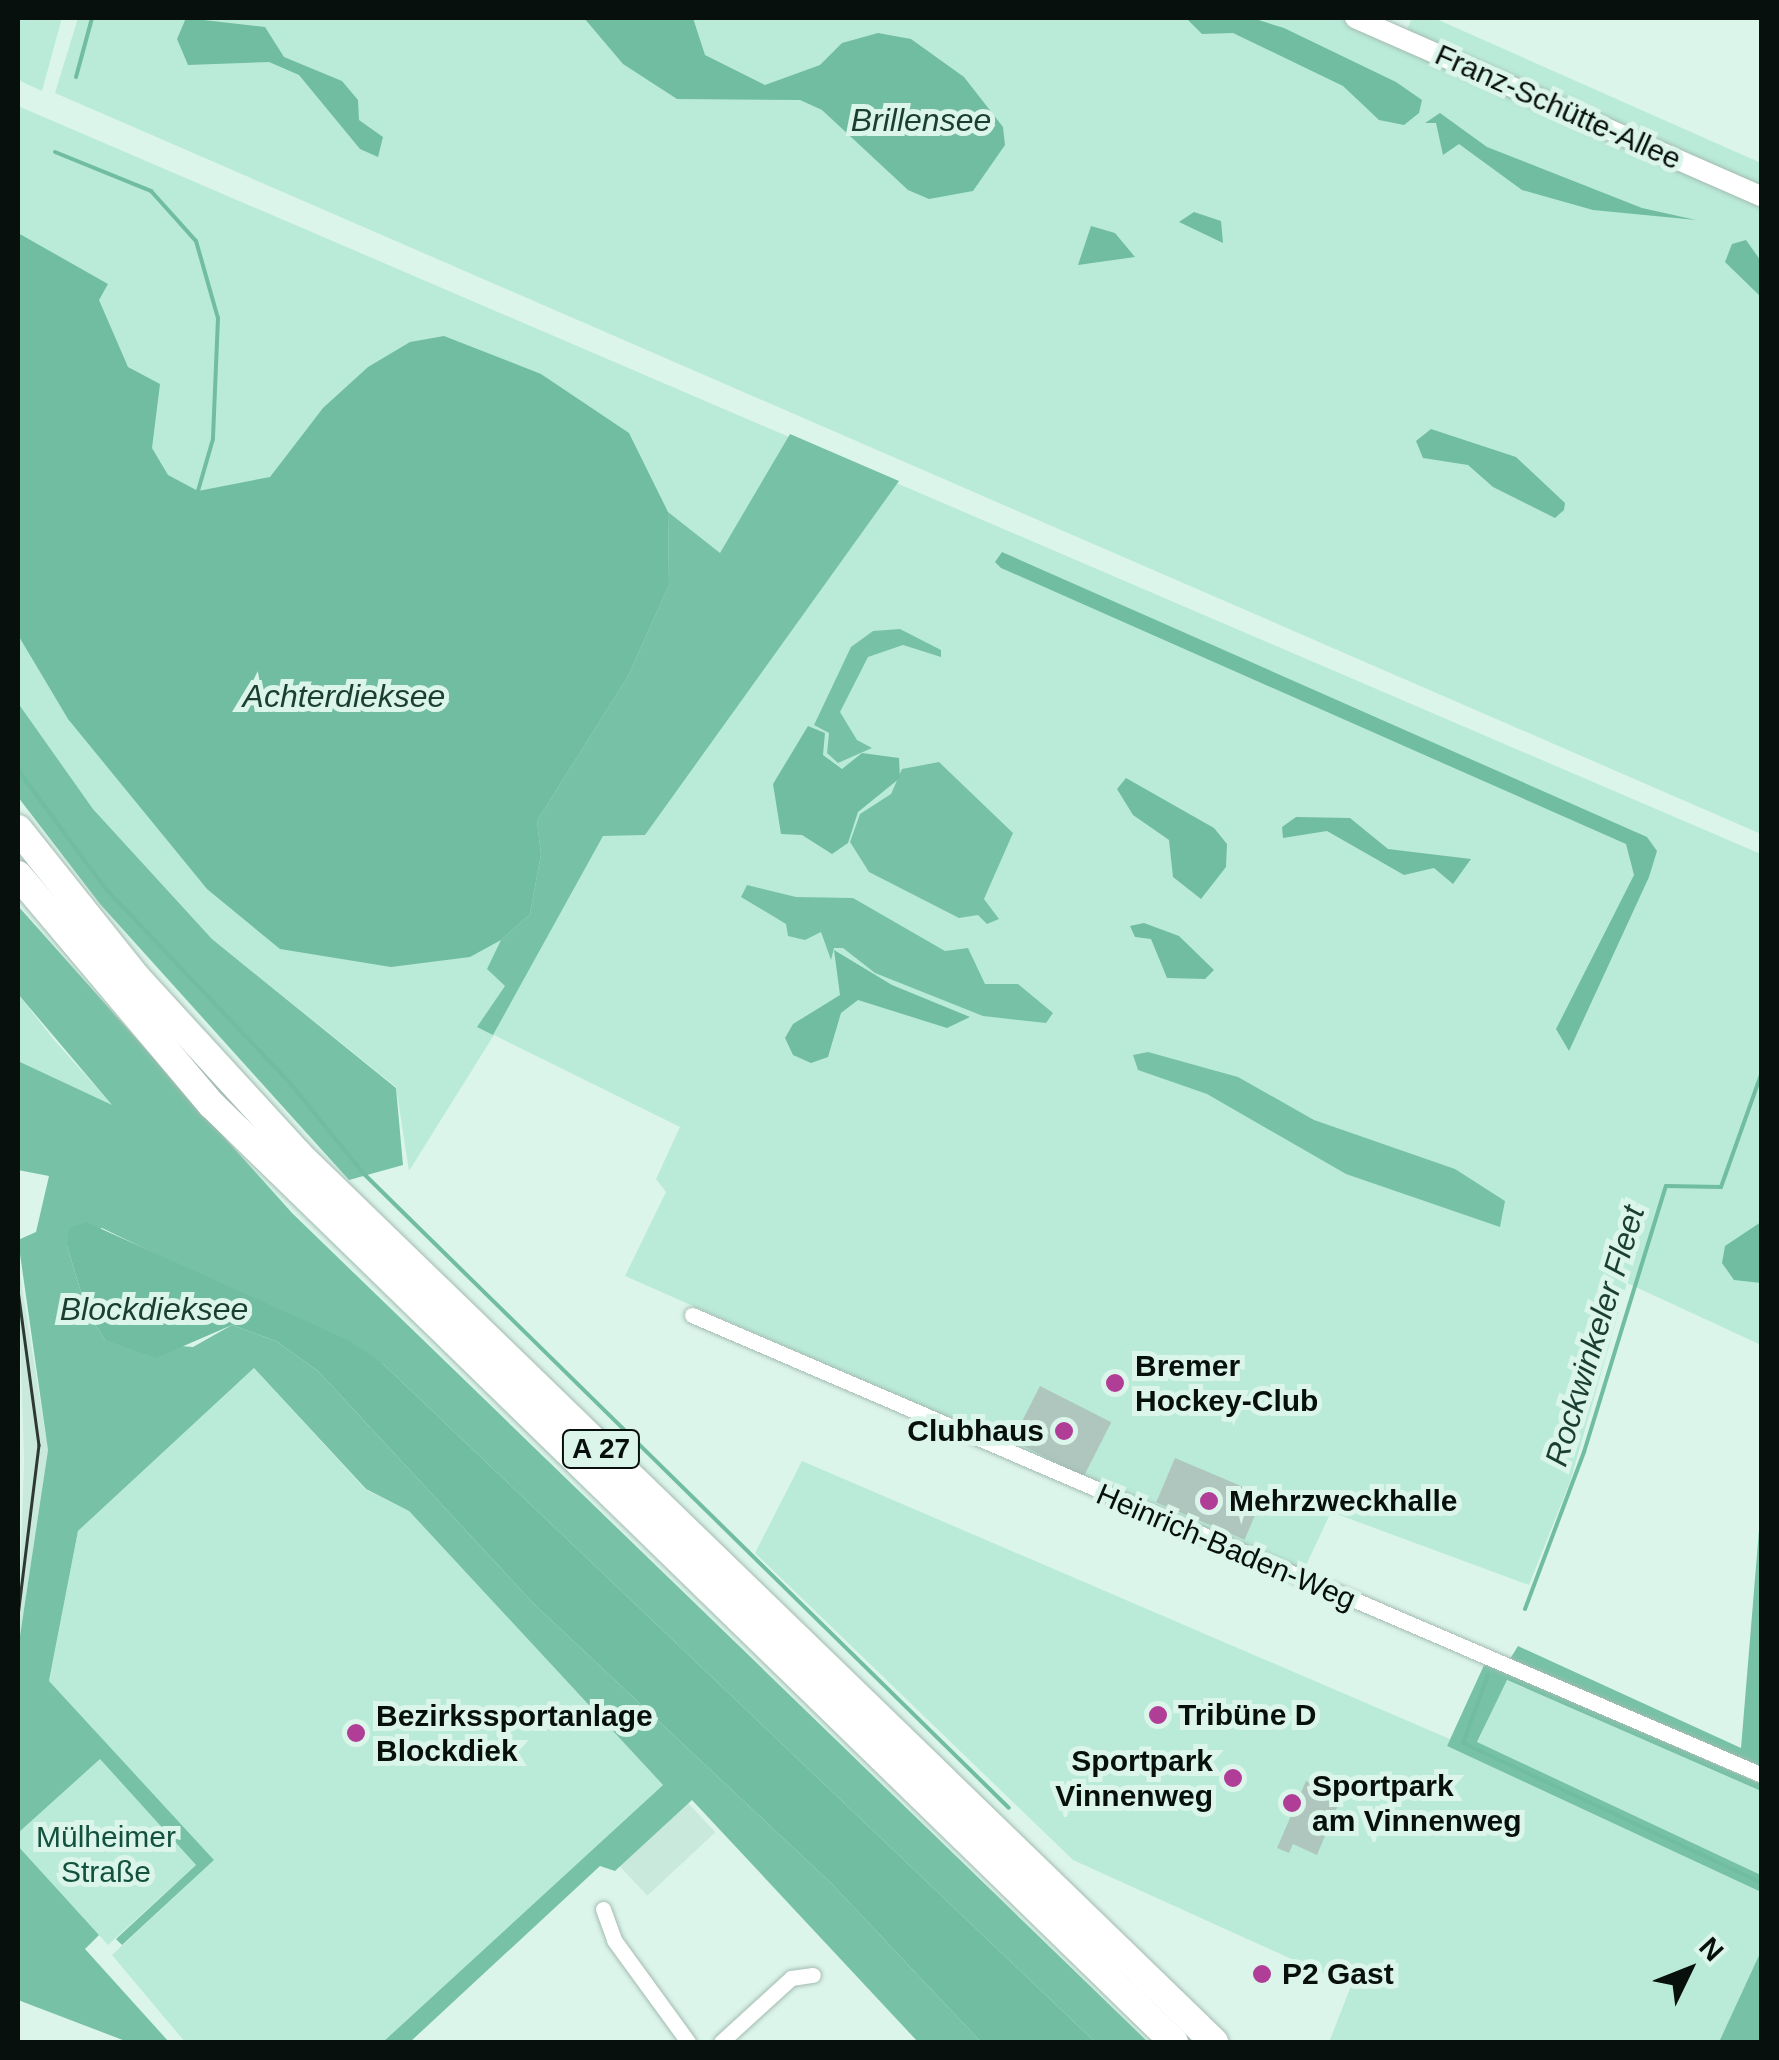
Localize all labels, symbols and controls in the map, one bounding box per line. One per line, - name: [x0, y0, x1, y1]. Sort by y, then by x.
- street label: Franz-Schütte-Allee: [1430, 37, 1686, 177]
- water label: Brillensee: [851, 101, 991, 139]
- water label: Achterdieksee: [243, 677, 445, 715]
- water label: Rockwinkeler Fleet: [1537, 1201, 1653, 1471]
- water label: Blockdieksee: [60, 1290, 248, 1328]
- place label: Bremer Hockey-Club: [1135, 1348, 1318, 1418]
- marker: Bremer Hockey-Club: [1104, 1372, 1126, 1394]
- place label: Clubhaus: [907, 1413, 1044, 1449]
- marker: Clubhaus: [1053, 1420, 1075, 1442]
- road number: A 27: [561, 1426, 641, 1472]
- street label: Heinrich-Baden-Weg: [1091, 1476, 1361, 1618]
- place label: Mehrzweckhalle: [1229, 1483, 1457, 1519]
- marker: Mehrzweckhalle: [1198, 1490, 1220, 1512]
- place label: Tribüne D: [1178, 1697, 1316, 1733]
- place label: Bezirkssportanlage Blockdiek: [376, 1698, 653, 1768]
- marker: Tribüne D: [1147, 1704, 1169, 1726]
- marker: Bezirkssportanlage Blockdiek: [345, 1722, 367, 1744]
- place label: Sportpark Vinnenweg: [1055, 1743, 1213, 1814]
- marker: Sportpark Vinnenweg: [1222, 1767, 1244, 1789]
- place label: Sportpark am Vinnenweg: [1312, 1768, 1522, 1838]
- marker: Sportpark am Vinnenweg: [1281, 1792, 1303, 1814]
- park label: Mülheimer Straße: [36, 1819, 176, 1890]
- north arrow: [1639, 1920, 1739, 2020]
- text: N: [1693, 1931, 1730, 1967]
- place label: P2 Gast: [1282, 1956, 1394, 1992]
- marker: P2 Gast: [1251, 1963, 1273, 1985]

